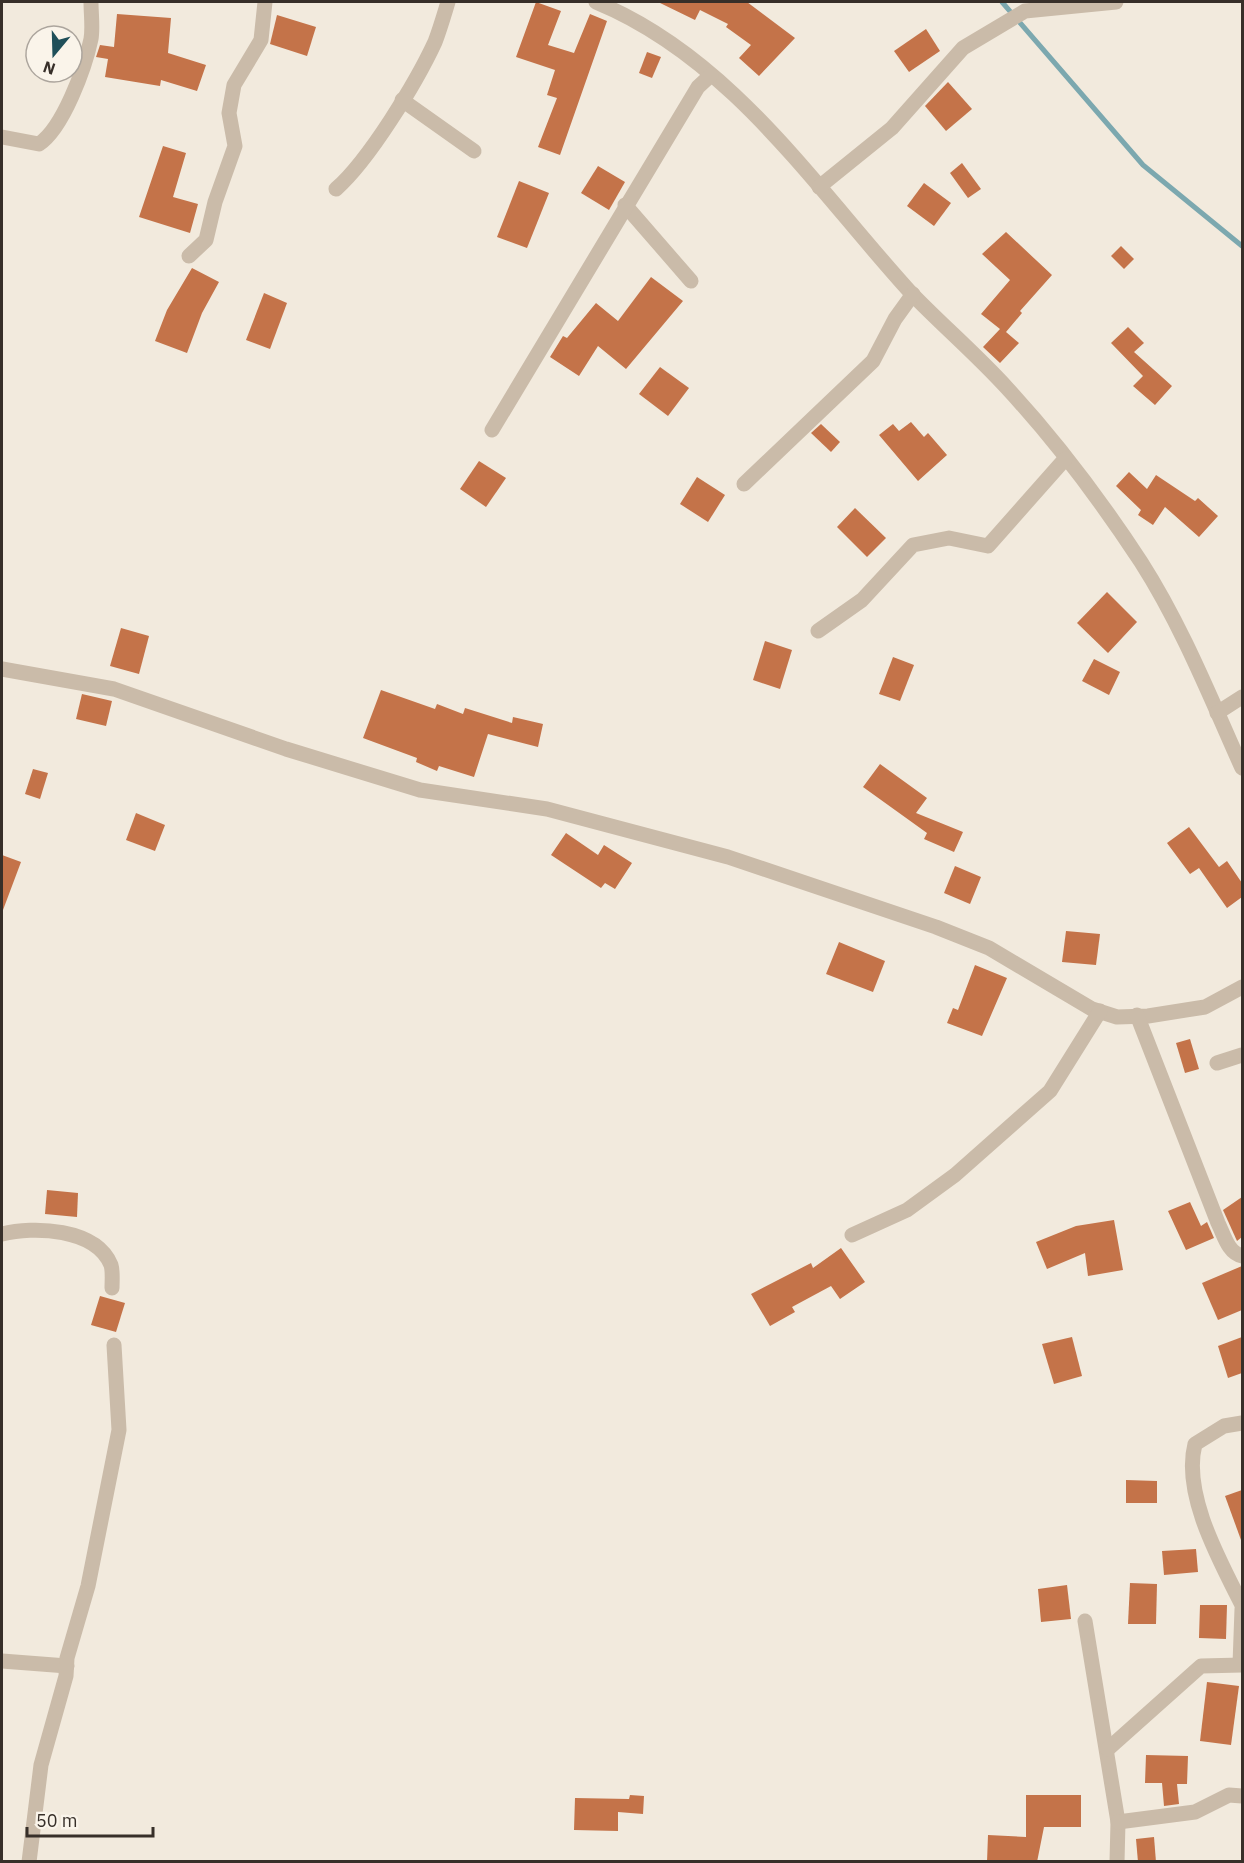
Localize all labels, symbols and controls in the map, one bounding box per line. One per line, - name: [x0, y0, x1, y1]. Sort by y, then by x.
- north arrow: [24, 24, 84, 84]
- text: N: [40, 57, 58, 80]
- scale bar: [27, 1800, 153, 1838]
- text: 50 m: [36, 1809, 78, 1832]

